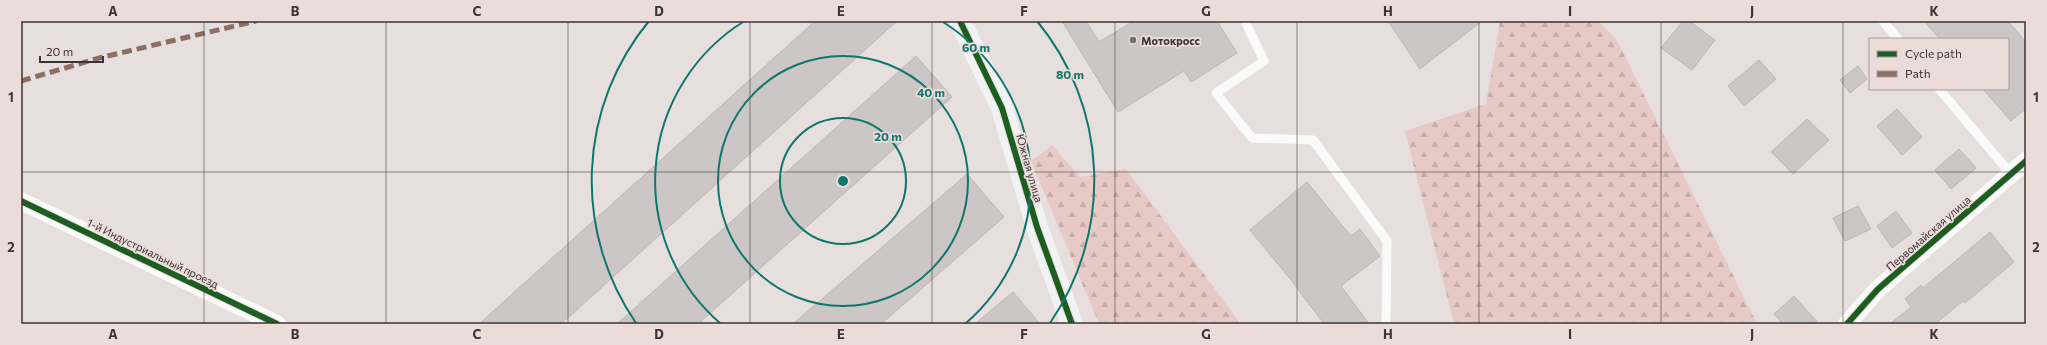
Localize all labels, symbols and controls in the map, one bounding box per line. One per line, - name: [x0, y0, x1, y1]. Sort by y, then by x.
- text: A: [108, 3, 118, 19]
- text: B: [291, 3, 300, 19]
- text: C: [473, 3, 482, 19]
- text: D: [654, 3, 664, 19]
- text: E: [837, 3, 845, 19]
- text: F: [1020, 3, 1028, 19]
- text: G: [1201, 3, 1211, 19]
- text: H: [1383, 3, 1393, 19]
- text: I: [1568, 3, 1572, 19]
- text: J: [1750, 3, 1754, 19]
- text: K: [1929, 3, 1939, 19]
- place label: Мотокросс: [1141, 34, 1200, 47]
- marker: Мотокросс: [1128, 35, 1138, 45]
- scale bar: [40, 38, 103, 64]
- legend: [1869, 38, 2009, 90]
- text: 60 m: [962, 40, 990, 54]
- text: 20 m: [46, 44, 73, 58]
- text: Cycle path: [1905, 46, 1962, 60]
- text: Path: [1905, 66, 1931, 80]
- text: 80 m: [1056, 67, 1084, 81]
- text: 40 m: [917, 85, 945, 99]
- text: 1: [8, 89, 14, 105]
- text: 1: [2033, 89, 2039, 105]
- text: 20 m: [874, 129, 902, 143]
- street label: Южная улица: [1014, 132, 1046, 204]
- centre of rings: [836, 174, 850, 188]
- street label: Первомайская улица: [1883, 193, 1973, 273]
- street label: 1-й Индустриальный проезд: [85, 215, 221, 291]
- text: 2: [7, 239, 15, 255]
- text: 2: [2032, 239, 2040, 255]
- text: A: [108, 326, 118, 342]
- text: B: [291, 326, 300, 342]
- text: C: [473, 326, 482, 342]
- text: D: [654, 326, 664, 342]
- text: E: [837, 326, 845, 342]
- text: F: [1020, 326, 1028, 342]
- text: G: [1201, 326, 1211, 342]
- text: H: [1383, 326, 1393, 342]
- text: I: [1568, 326, 1572, 342]
- text: J: [1750, 326, 1754, 342]
- text: K: [1929, 326, 1939, 342]

